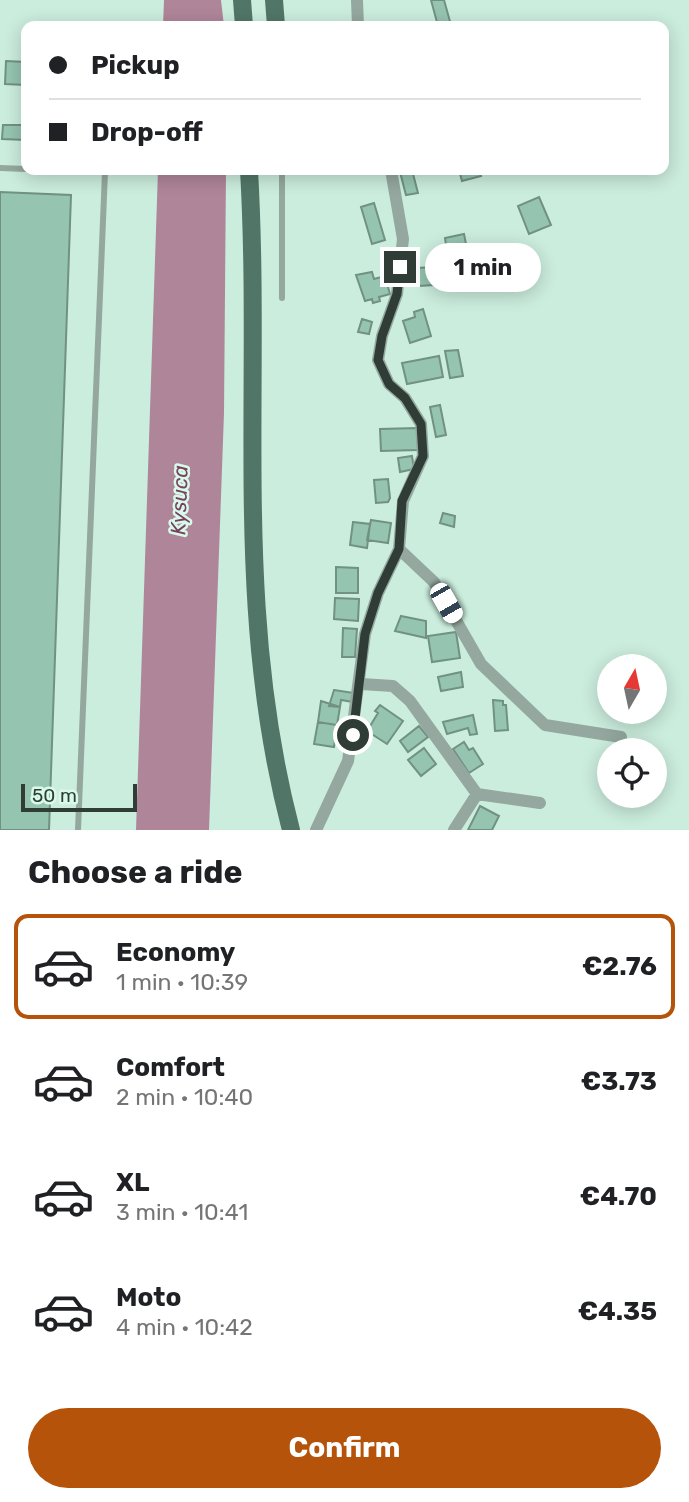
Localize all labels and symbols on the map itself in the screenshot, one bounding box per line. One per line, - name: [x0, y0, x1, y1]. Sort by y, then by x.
- callout: 1 min: [424, 243, 540, 292]
- route end: [384, 251, 416, 283]
- water label: Kysuca: [165, 465, 193, 535]
- car: [427, 580, 466, 626]
- north arrow: [597, 654, 667, 724]
- route start: [337, 719, 369, 751]
- scale bar: [21, 781, 136, 813]

